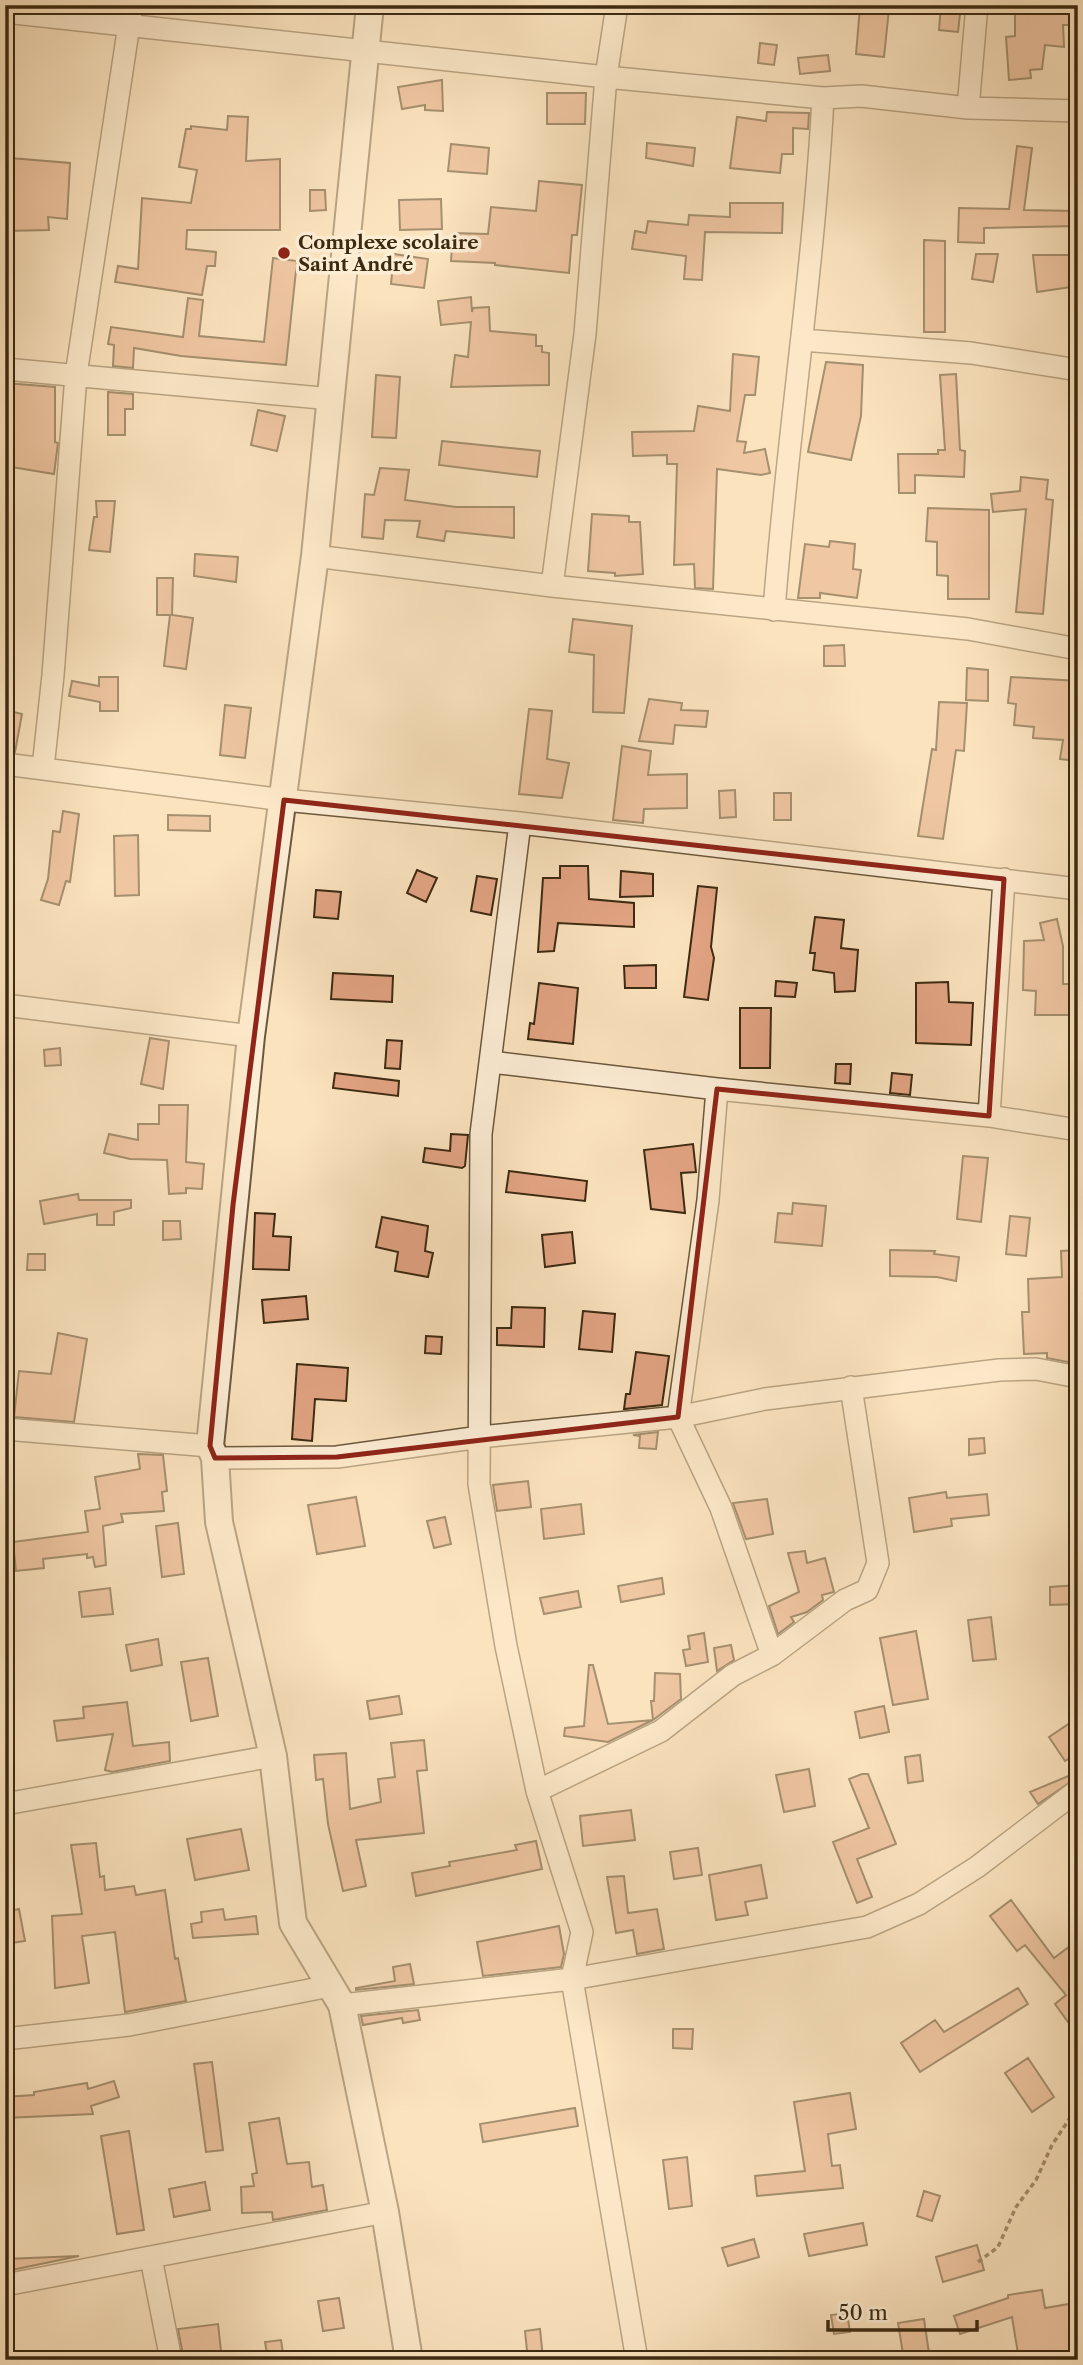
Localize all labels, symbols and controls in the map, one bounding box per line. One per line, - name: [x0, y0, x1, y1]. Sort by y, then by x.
- place label: Complexe scolaire Saint André: [298, 231, 479, 276]
- marker: Complexe scolaire Saint André: [276, 245, 292, 261]
- scale bar: [828, 2288, 976, 2332]
- text: 50 m: [838, 2300, 888, 2325]

